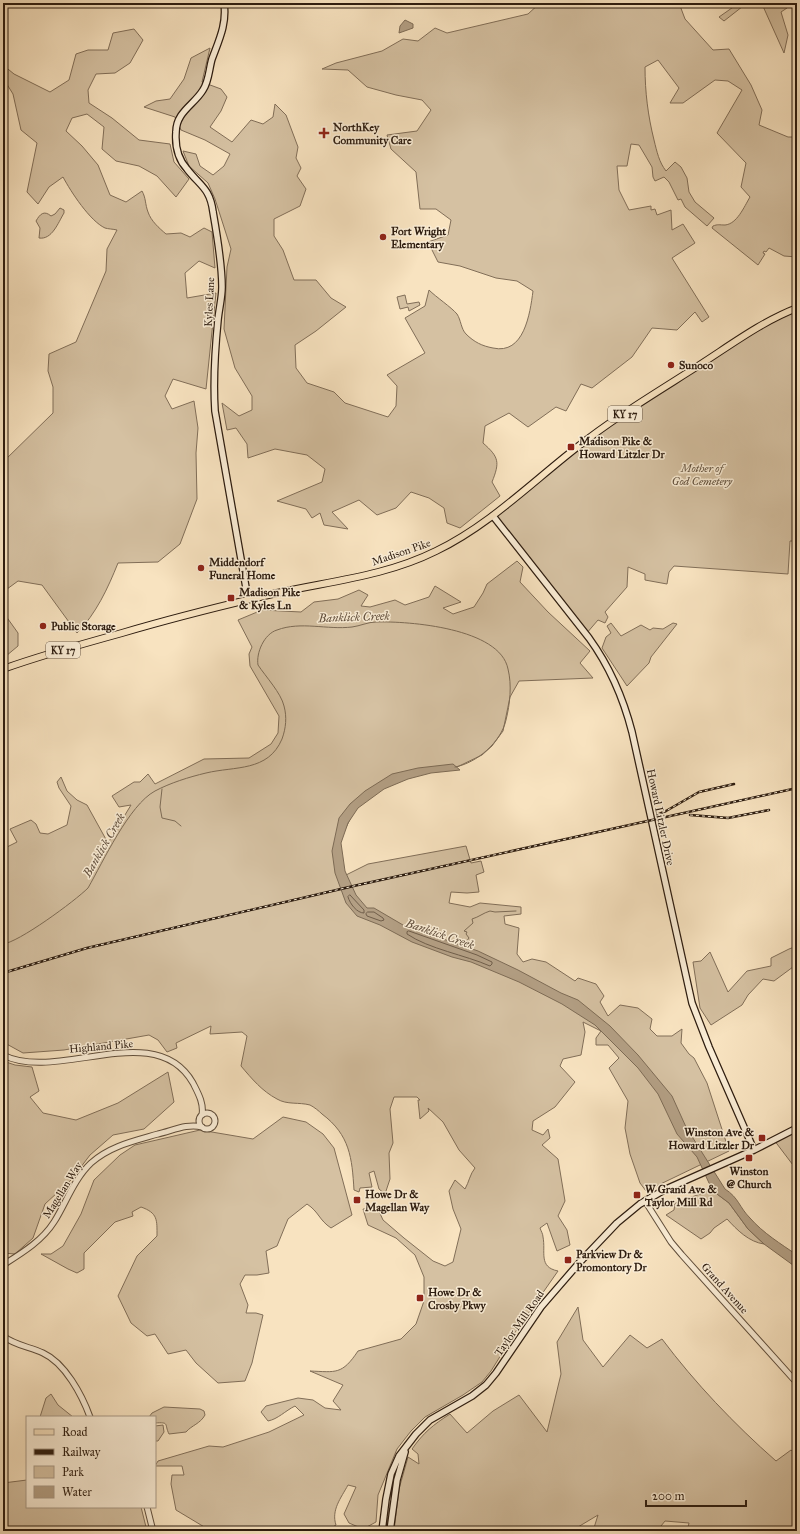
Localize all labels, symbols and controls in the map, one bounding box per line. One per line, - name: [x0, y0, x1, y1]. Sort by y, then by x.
- place label: NorthKey Community Care: [333, 121, 412, 148]
- marker: NorthKey Community Care: [318, 127, 330, 139]
- place label: Fort Wright Elementary: [391, 225, 446, 252]
- marker: Fort Wright Elementary: [378, 232, 388, 242]
- street label: Kyles Lane: [202, 276, 217, 327]
- place label: Sunoco: [679, 359, 713, 372]
- marker: Sunoco: [666, 360, 676, 370]
- road number: KY 17: [608, 406, 642, 422]
- place label: Madison Pike & Howard Litzler Dr: [579, 435, 666, 461]
- marker: Madison Pike & Howard Litzler Dr: [566, 442, 576, 452]
- park label: Mother of God Cemetery: [672, 462, 733, 488]
- street label: Madison Pike: [370, 536, 433, 569]
- place label: Middendorf Funeral Home: [209, 556, 276, 582]
- marker: Middendorf Funeral Home: [196, 563, 206, 573]
- place label: Madison Pike & Kyles Ln: [239, 586, 301, 613]
- marker: Madison Pike & Kyles Ln: [226, 593, 236, 603]
- water label: Banklick Creek: [317, 609, 391, 625]
- place label: Public Storage: [51, 620, 116, 633]
- marker: Public Storage: [38, 621, 48, 631]
- road number: KY 17: [46, 642, 80, 658]
- street label: Howard Litzler Drive: [644, 768, 677, 867]
- water label: Banklick Creek: [80, 810, 128, 880]
- water label: Banklick Creek: [403, 915, 477, 952]
- street label: Highland Pike: [69, 1037, 134, 1056]
- place label: Winston Ave & Howard Litzler Dr: [668, 1126, 755, 1152]
- marker: Winston Ave & Howard Litzler Dr: [757, 1133, 767, 1143]
- marker: Winston @ Church: [744, 1153, 754, 1163]
- street label: Magellan Way: [40, 1159, 85, 1221]
- place label: Winston @ Church: [726, 1165, 772, 1191]
- place label: W Grand Ave & Taylor Mill Rd: [644, 1183, 718, 1210]
- place label: Howe Dr & Magellan Way: [365, 1188, 430, 1215]
- marker: W Grand Ave & Taylor Mill Rd: [632, 1190, 642, 1200]
- marker: Howe Dr & Magellan Way: [352, 1195, 362, 1205]
- place label: Parkview Dr & Promontory Dr: [576, 1248, 647, 1275]
- marker: Parkview Dr & Promontory Dr: [563, 1255, 573, 1265]
- street label: Grand Avenue: [698, 1260, 751, 1317]
- place label: Howe Dr & Crosby Pkwy: [428, 1286, 487, 1313]
- street label: Taylor Mill Road: [492, 1287, 547, 1359]
- marker: Howe Dr & Crosby Pkwy: [415, 1293, 425, 1303]
- legend: [26, 1416, 156, 1508]
- text: Road: [62, 1425, 88, 1439]
- text: Railway: [62, 1445, 101, 1459]
- text: Park: [62, 1465, 84, 1479]
- scale bar: [646, 1482, 746, 1508]
- text: Water: [62, 1485, 92, 1499]
- text: 200 m: [652, 1489, 685, 1503]

